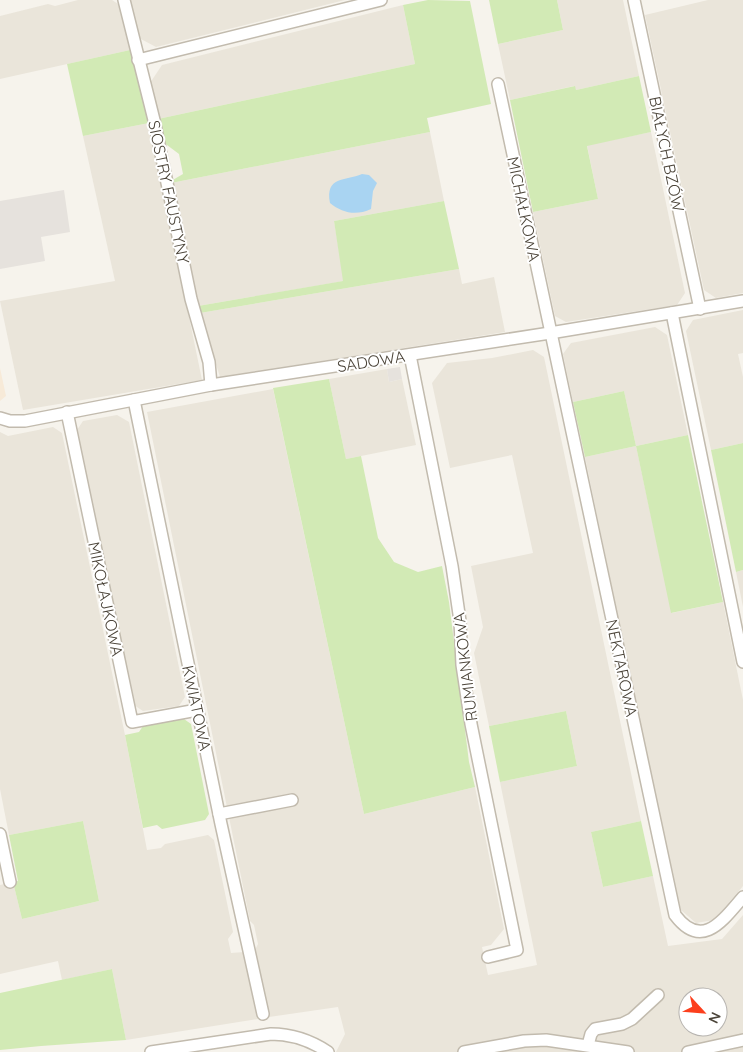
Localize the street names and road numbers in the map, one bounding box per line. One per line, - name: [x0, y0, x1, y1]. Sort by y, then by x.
- street label: BIAŁYCH BZÓW: [645, 95, 689, 213]
- street label: SIOSTRY FAUSTYNY: [144, 119, 194, 266]
- street label: MICHAŁKOWA: [503, 155, 545, 263]
- street label: SADOWA: [336, 346, 406, 376]
- street label: MIKOŁAJKOWA: [84, 540, 128, 658]
- street label: RUMIANKOWA: [448, 612, 482, 722]
- street label: NEKTAROWA: [602, 618, 642, 718]
- street label: KWIATOWA: [178, 664, 216, 752]

